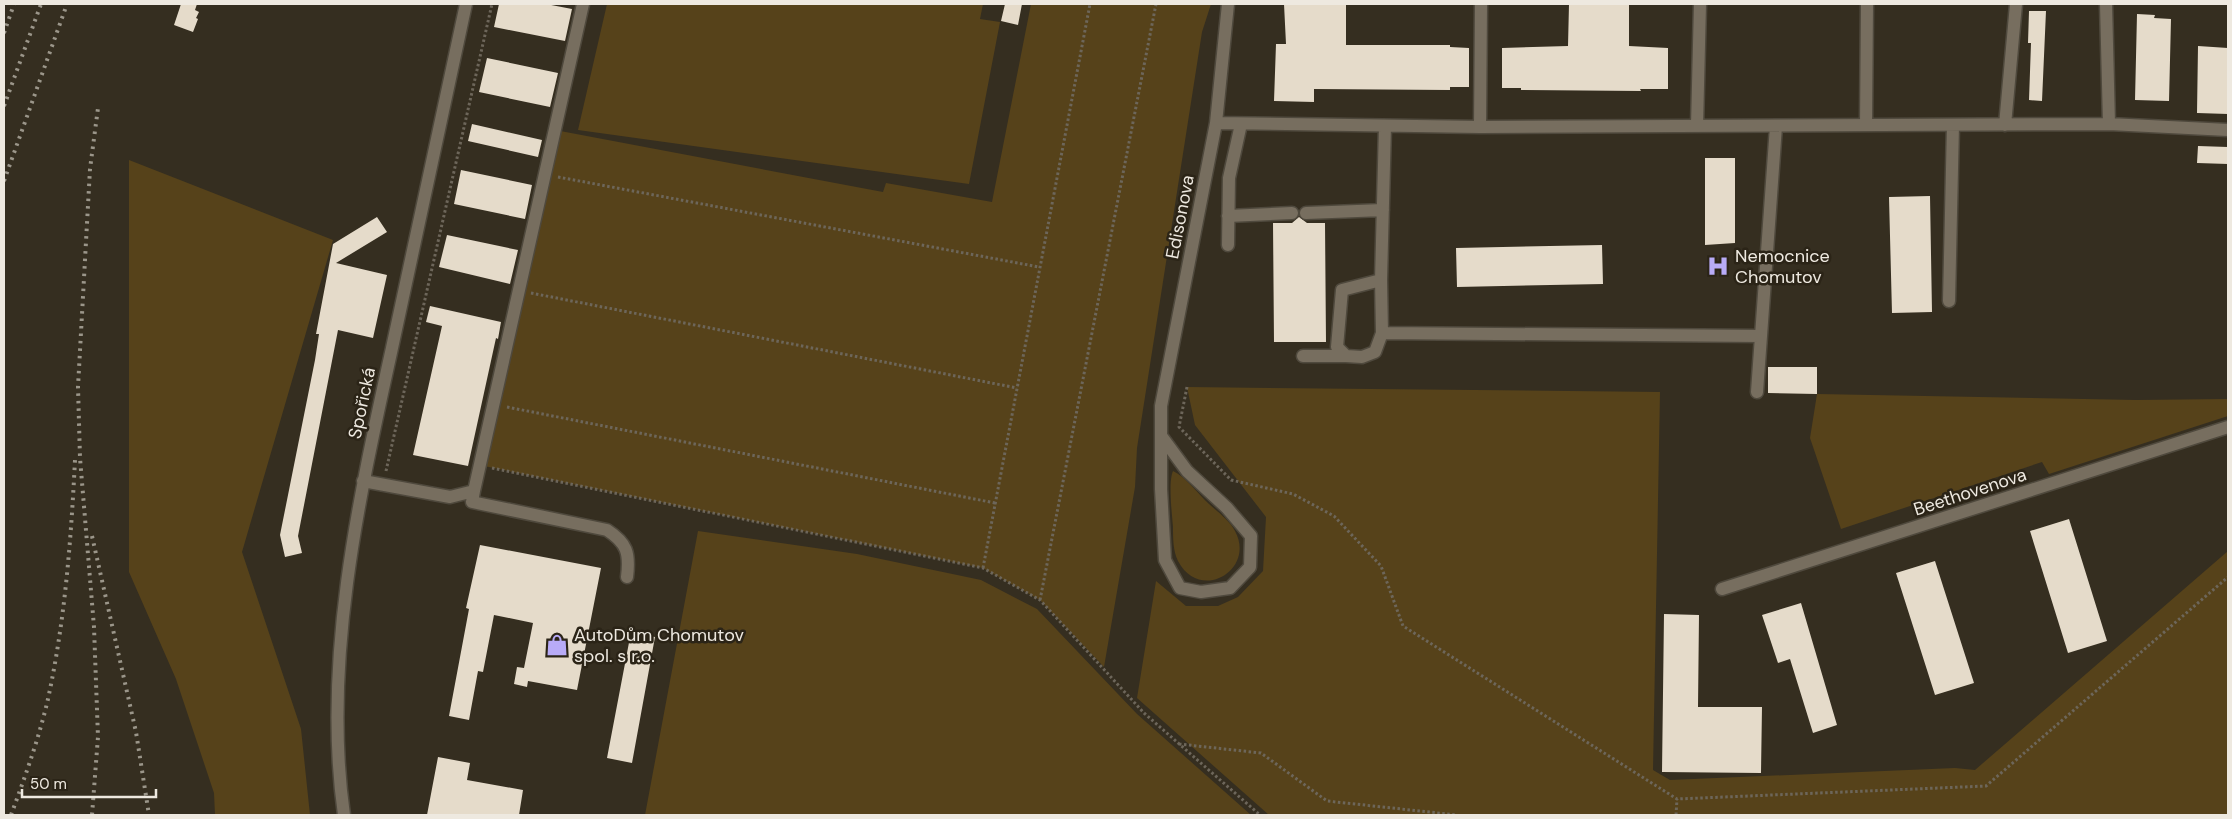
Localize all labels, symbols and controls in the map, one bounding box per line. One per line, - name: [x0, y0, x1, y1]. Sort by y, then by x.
- street label: Edisonova: [1160, 173, 1200, 261]
- place label: Nemocnice Chomutov: [1735, 244, 1830, 289]
- hospital icon: Nemocnice Chomutov: [1705, 253, 1731, 279]
- street label: Spořická: [343, 365, 381, 441]
- street label: Beethovenova: [1911, 462, 2029, 522]
- place label: AutoDům Chomutov spol. s r.o.: [574, 623, 744, 668]
- shop icon: AutoDům Chomutov spol. s r.o.: [544, 632, 570, 658]
- scale bar: [22, 766, 156, 798]
- text: 50 m: [30, 774, 67, 794]

